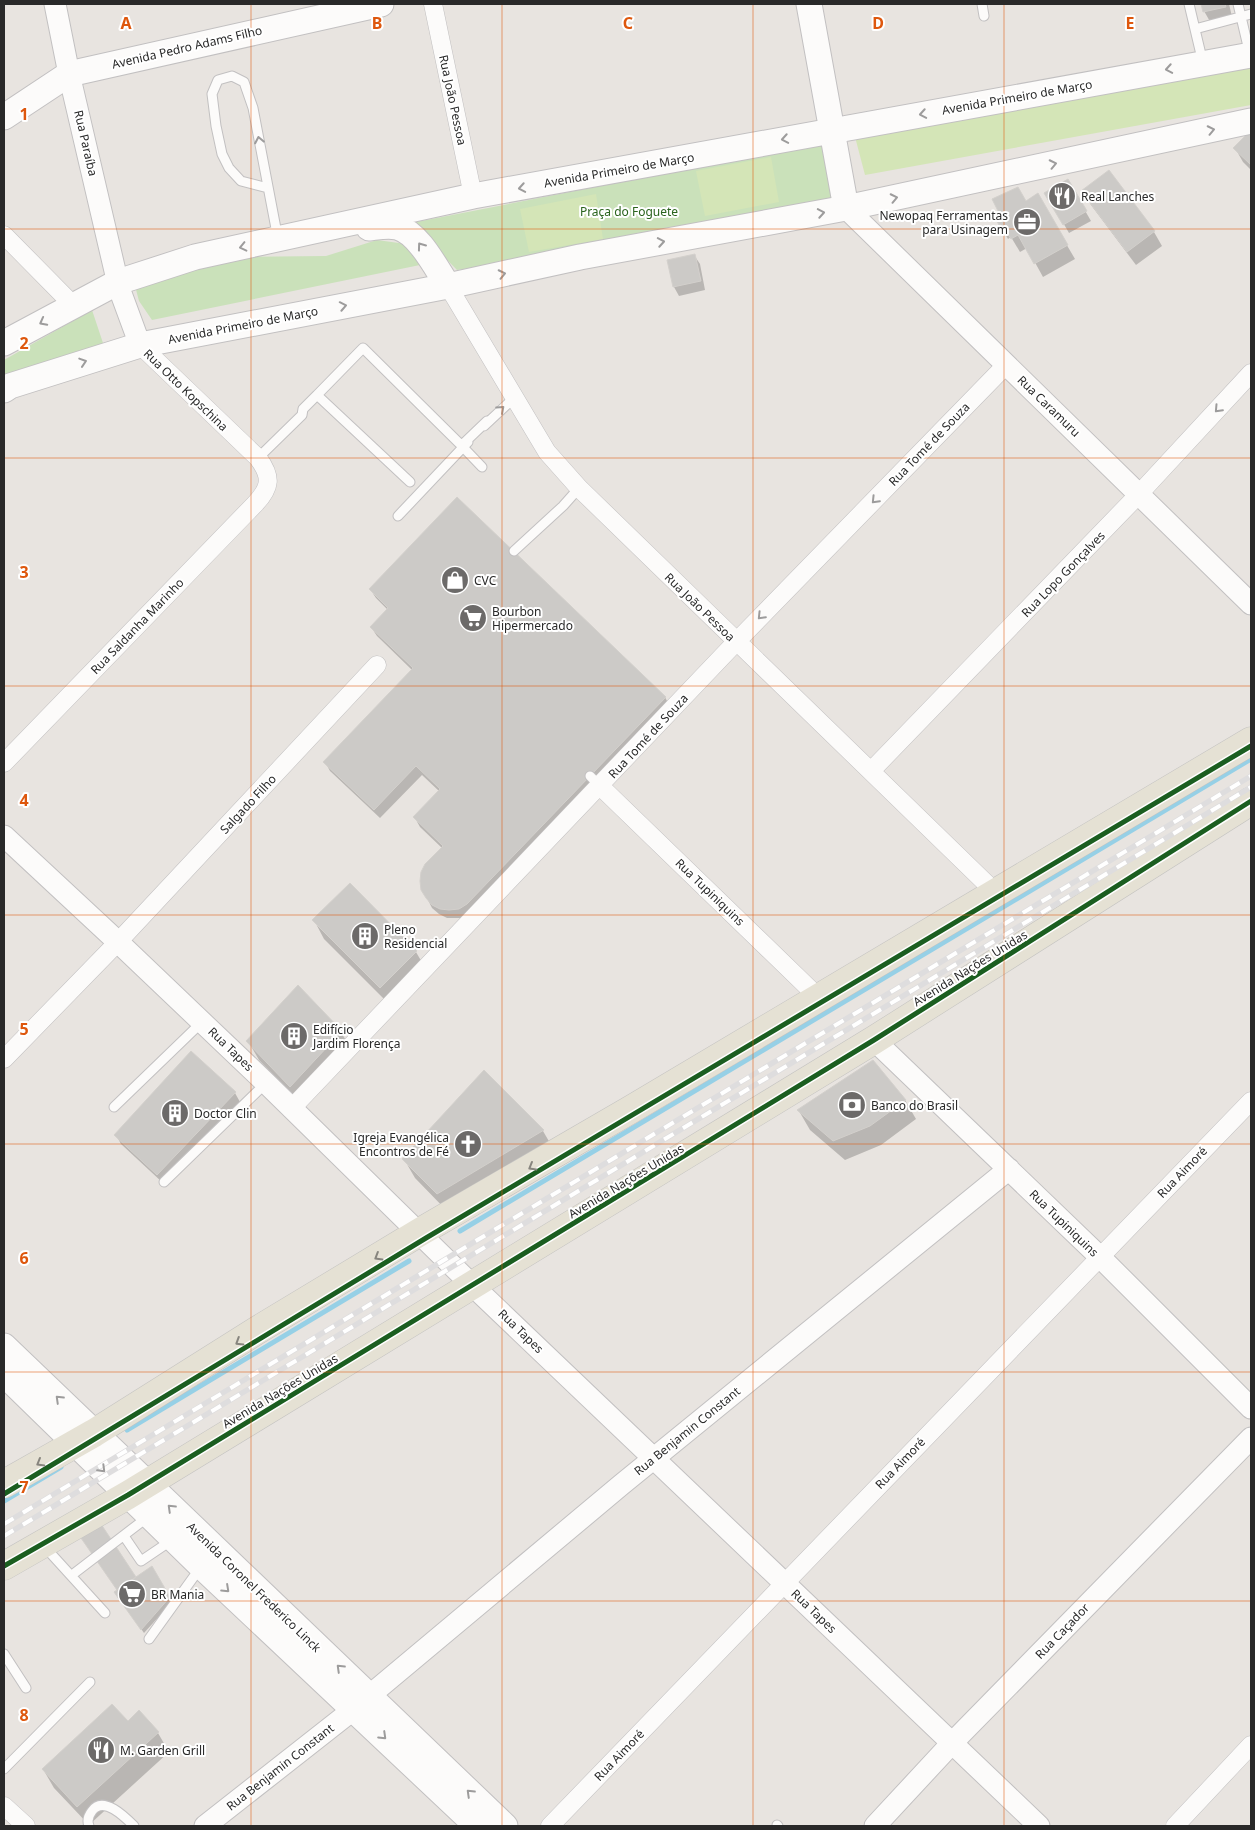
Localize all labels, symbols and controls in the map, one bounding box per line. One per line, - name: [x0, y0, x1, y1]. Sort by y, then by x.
- text: B: [372, 12, 382, 34]
- text: C: [623, 12, 633, 34]
- text: D: [872, 12, 884, 34]
- text: E: [1126, 12, 1135, 34]
- street label: Avenida Pedro Adams Filho: [110, 23, 264, 71]
- street label: Rua João Pessoa: [435, 53, 471, 147]
- one-way arrow: [1164, 64, 1173, 74]
- street label: Avenida Primeiro de Março: [940, 75, 1094, 119]
- text: 1: [19, 103, 29, 125]
- street label: Rua Paraíba: [70, 108, 102, 178]
- one-way arrow: [918, 108, 927, 119]
- one-way arrow: [1207, 125, 1216, 135]
- one-way arrow: [780, 134, 789, 144]
- one-way arrow: [254, 136, 264, 145]
- street label: Avenida Primeiro de Março: [542, 148, 696, 192]
- one-way arrow: [1048, 159, 1057, 170]
- restaurant icon: Real Lanches: [1047, 181, 1077, 211]
- one-way arrow: [517, 182, 526, 192]
- place label: Real Lanches: [1081, 188, 1155, 205]
- one-way arrow: [889, 193, 898, 204]
- park label: Praça do Foguete: [580, 203, 678, 220]
- place label: Newopaq Ferramentas para Usinagem: [879, 207, 1008, 238]
- office icon: Newopaq Ferramentas para Usinagem: [1012, 207, 1042, 237]
- one-way arrow: [817, 208, 825, 219]
- one-way arrow: [657, 237, 665, 248]
- one-way arrow: [238, 241, 247, 252]
- one-way arrow: [418, 243, 426, 252]
- one-way arrow: [497, 269, 506, 280]
- one-way arrow: [338, 301, 347, 312]
- street label: Avenida Primeiro de Março: [167, 302, 319, 348]
- one-way arrow: [39, 316, 48, 326]
- text: 2: [19, 332, 29, 354]
- street label: Rua Otto Kopschina: [140, 345, 232, 435]
- one-way arrow: [78, 358, 86, 368]
- street label: Rua Caramuru: [1014, 372, 1084, 440]
- street label: Rua Tomé de Souza: [885, 399, 973, 489]
- one-way arrow: [1215, 403, 1224, 412]
- one-way arrow: [495, 406, 504, 415]
- one-way arrow: [872, 494, 881, 503]
- street label: Rua Lopo Gonçalves: [1017, 527, 1109, 621]
- text: 3: [19, 561, 29, 583]
- shop icon: CVC: [440, 565, 470, 595]
- street label: Rua João Pessoa: [661, 569, 739, 645]
- place label: CVC: [474, 572, 497, 589]
- street label: Rua Saldanha Marinho: [87, 574, 187, 678]
- supermarket icon: Bourbon Hipermercado: [458, 603, 488, 633]
- place label: Bourbon Hipermercado: [492, 603, 573, 634]
- one-way arrow: [758, 611, 767, 620]
- street label: Rua Tomé de Souza: [604, 690, 692, 782]
- street label: Salgado Filho: [216, 771, 280, 837]
- text: 4: [19, 789, 29, 811]
- street label: Rua Tupiniquins: [672, 855, 749, 930]
- building icon: Pleno Residencial: [350, 921, 380, 951]
- place label: Pleno Residencial: [384, 921, 447, 952]
- street label: Avenida Nações Unidas: [910, 926, 1031, 1010]
- text: 5: [19, 1018, 29, 1040]
- building icon: Edifício Jardim Florença: [279, 1021, 309, 1051]
- place label: Edifício Jardim Florença: [312, 1021, 401, 1052]
- street label: Rua Tapes: [205, 1023, 258, 1075]
- bank icon: Banco do Brasil: [837, 1090, 867, 1120]
- place label: Banco do Brasil: [871, 1097, 958, 1114]
- building icon: Doctor Clin: [160, 1098, 190, 1128]
- place label: Doctor Clin: [194, 1105, 257, 1122]
- place label: Igreja Evangélica Encontros de Fé: [353, 1129, 449, 1160]
- church icon: Igreja Evangélica Encontros de Fé: [453, 1129, 483, 1159]
- street label: Avenida Nações Unidas: [565, 1140, 687, 1222]
- street label: Rua Aimoré: [1153, 1142, 1211, 1201]
- one-way arrow: [528, 1161, 537, 1171]
- street label: Rua Tupiniquins: [1026, 1186, 1103, 1261]
- text: 6: [19, 1247, 29, 1269]
- one-way arrow: [374, 1251, 383, 1261]
- street label: Rua Tapes: [495, 1305, 548, 1357]
- one-way arrow: [236, 1335, 245, 1345]
- street label: Avenida Nações Unidas: [219, 1350, 341, 1432]
- street label: Rua Benjamin Constant: [630, 1382, 744, 1479]
- one-way arrow: [56, 1396, 65, 1405]
- street label: Rua Aimoré: [871, 1433, 929, 1492]
- one-way arrow: [36, 1457, 45, 1467]
- one-way arrow: [96, 1463, 105, 1472]
- text: 7: [19, 1476, 29, 1498]
- one-way arrow: [168, 1505, 177, 1514]
- street label: Avenida Coronel Frederico Linck: [183, 1518, 325, 1656]
- supermarket icon: BR Mania: [117, 1579, 147, 1609]
- one-way arrow: [220, 1583, 229, 1592]
- street label: Rua Tapes: [788, 1585, 841, 1637]
- place label: BR Mania: [151, 1586, 204, 1603]
- street label: Rua Caçador: [1031, 1599, 1093, 1662]
- one-way arrow: [336, 1665, 345, 1674]
- text: 8: [19, 1704, 29, 1726]
- street label: Rua Benjamin Constant: [223, 1719, 338, 1814]
- street label: Rua Aimoré: [590, 1725, 648, 1784]
- one-way arrow: [377, 1730, 386, 1739]
- restaurant icon: M. Garden Grill: [86, 1735, 116, 1765]
- place label: M. Garden Grill: [120, 1742, 205, 1759]
- one-way arrow: [467, 1789, 476, 1798]

